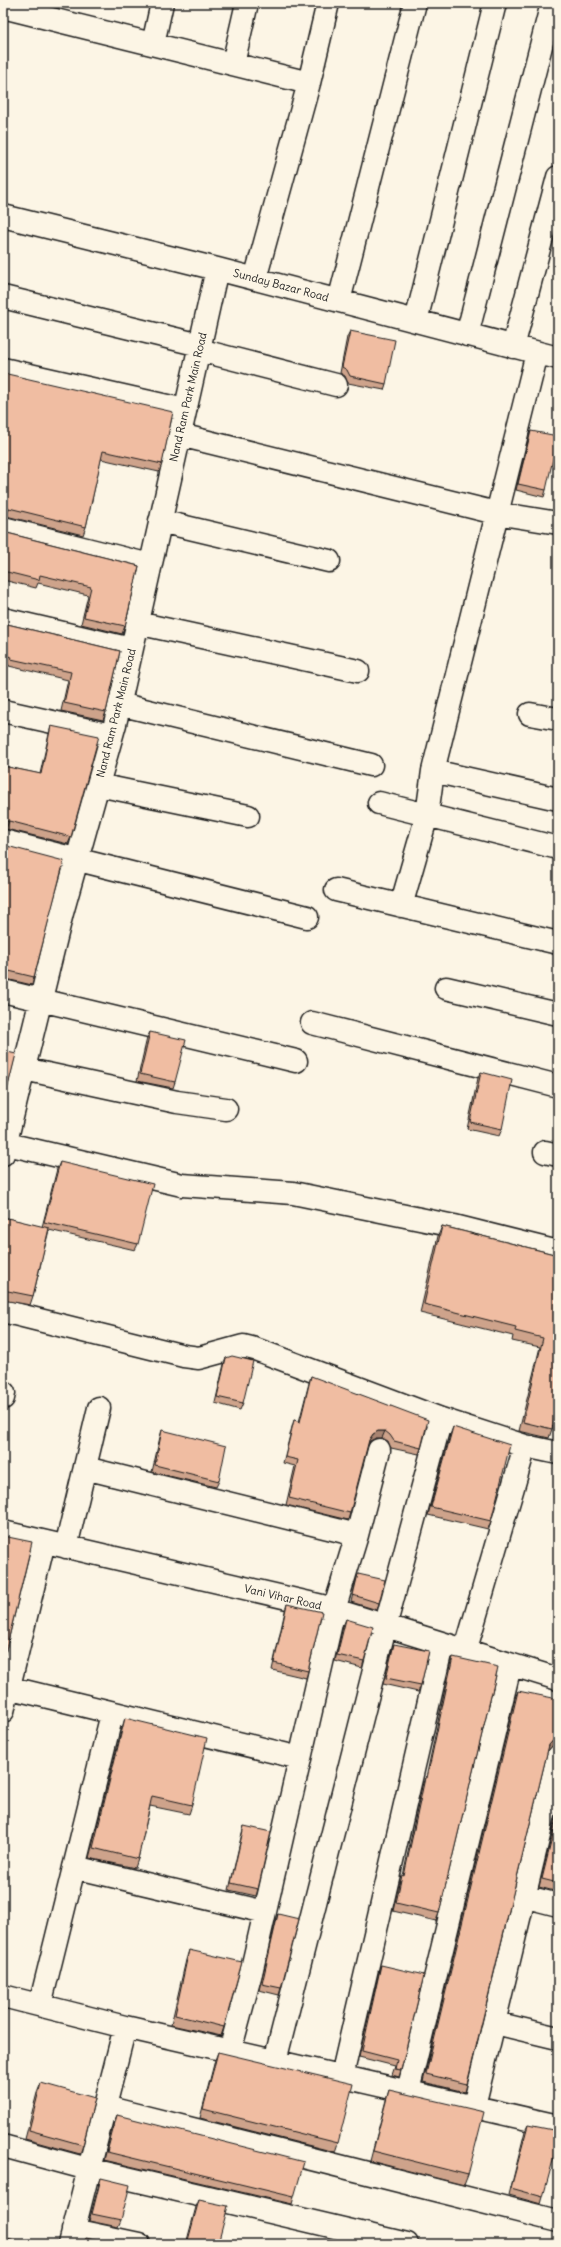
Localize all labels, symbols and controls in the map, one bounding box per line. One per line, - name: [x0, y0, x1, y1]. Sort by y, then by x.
- street label: Sunday Bazar Road: [232, 266, 331, 305]
- street label: Nand Ram Park Main Road: [166, 330, 210, 463]
- street label: Nand Ram Park Main Road: [93, 647, 139, 779]
- street label: Vani Vihar Road: [243, 1581, 324, 1613]

